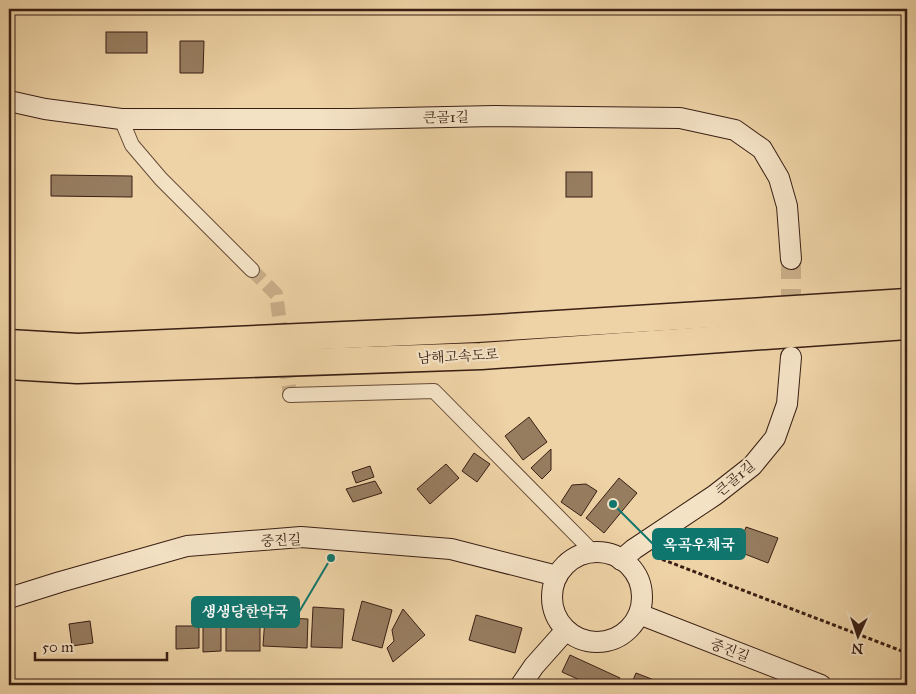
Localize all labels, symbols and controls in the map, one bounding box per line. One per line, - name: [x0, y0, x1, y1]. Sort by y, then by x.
- street label: 큰골1길: [423, 109, 469, 126]
- street label: 남해고속도로: [417, 346, 499, 367]
- street label: 큰골1길: [712, 457, 758, 500]
- callout: 옥곡우체국: [653, 529, 745, 559]
- street label: 중진길: [260, 531, 302, 550]
- text: 옥곡우체국: [663, 536, 735, 554]
- callout: 생생당한약국: [192, 597, 299, 627]
- text: 생생당한약국: [202, 603, 288, 621]
- north arrow: [834, 612, 884, 662]
- scale bar: [35, 629, 168, 661]
- street label: 중진길: [708, 635, 752, 666]
- text: 50 m: [42, 638, 74, 656]
- text: N: [851, 640, 864, 657]

